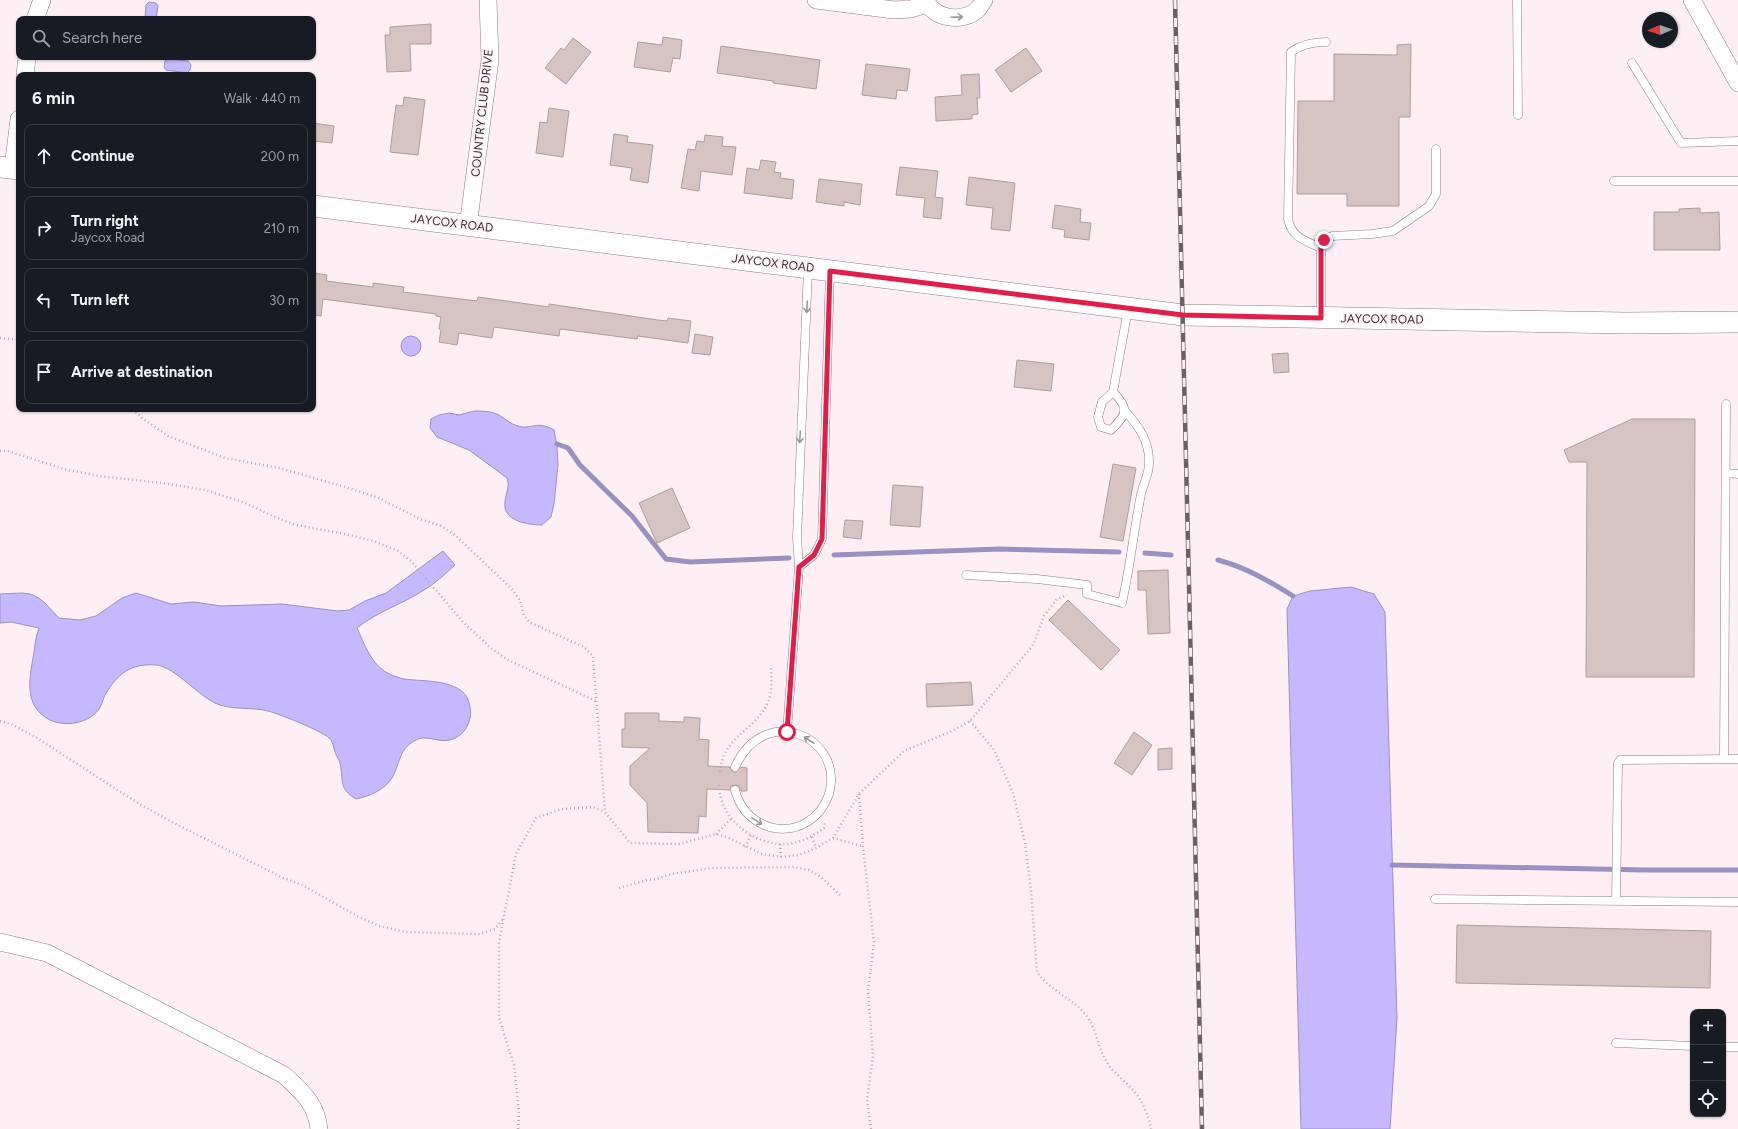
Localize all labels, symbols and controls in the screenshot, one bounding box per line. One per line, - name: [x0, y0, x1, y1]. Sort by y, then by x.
- north arrow: [1642, 12, 1678, 48]
- one-way arrow: [950, 13, 963, 20]
- search box: [16, 16, 316, 60]
- icon: search: [30, 27, 52, 49]
- text: Search here: [62, 29, 142, 47]
- street label: COUNTRY CLUB DRIVE: [468, 49, 496, 177]
- text: 6 min: [32, 88, 75, 108]
- text: Walk · 440 m: [224, 91, 300, 106]
- icon: ahead: [33, 145, 55, 167]
- text: Continue: [71, 147, 134, 165]
- text: 200 m: [261, 149, 299, 164]
- street label: JAYCOX ROAD: [410, 211, 494, 235]
- text: Turn right: [71, 212, 139, 230]
- icon: right: [33, 217, 55, 239]
- text: 210 m: [264, 221, 299, 236]
- text: Jaycox Road: [71, 230, 145, 245]
- route end: [1315, 231, 1333, 249]
- street label: JAYCOX ROAD: [731, 251, 815, 275]
- icon: left: [33, 289, 55, 311]
- text: Turn left: [71, 291, 129, 309]
- text: 30 m: [269, 293, 299, 308]
- one-way arrow: [803, 300, 810, 313]
- street label: JAYCOX ROAD: [1340, 311, 1424, 327]
- icon: arrive: [33, 361, 55, 383]
- text: Arrive at destination: [71, 363, 212, 381]
- one-way arrow: [797, 430, 804, 443]
- route start: [778, 723, 796, 741]
- one-way arrow: [804, 736, 815, 744]
- one-way arrow: [751, 817, 762, 825]
- map controls: [1690, 1009, 1726, 1117]
- button: +: [1690, 1009, 1726, 1045]
- button: −: [1690, 1045, 1726, 1081]
- button: locate: [1690, 1081, 1726, 1117]

